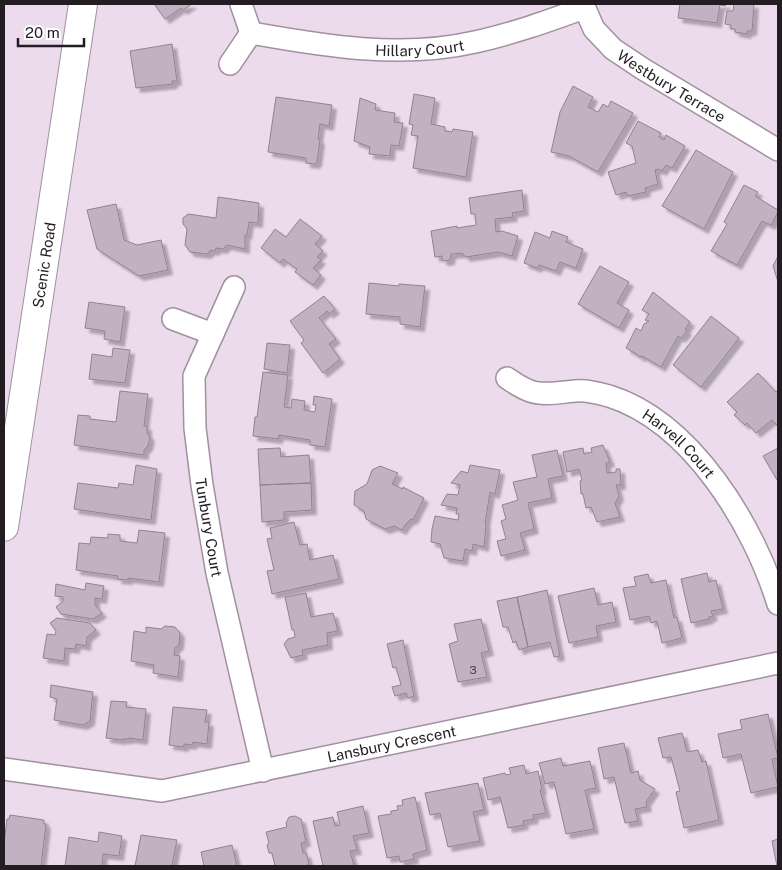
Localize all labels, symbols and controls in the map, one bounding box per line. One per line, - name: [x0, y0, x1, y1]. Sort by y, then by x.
- scale bar: [18, 15, 84, 47]
- text: 20 m: [25, 24, 60, 41]
- street label: Hillary Court: [375, 36, 466, 59]
- street label: Westbury Terrace: [614, 46, 729, 125]
- street label: Scenic Road: [29, 221, 58, 309]
- street label: Harvell Court: [640, 405, 719, 481]
- street label: Tunbury Court: [193, 477, 226, 579]
- house number: 3: [469, 663, 477, 677]
- street label: Lansbury Crescent: [326, 722, 458, 765]

